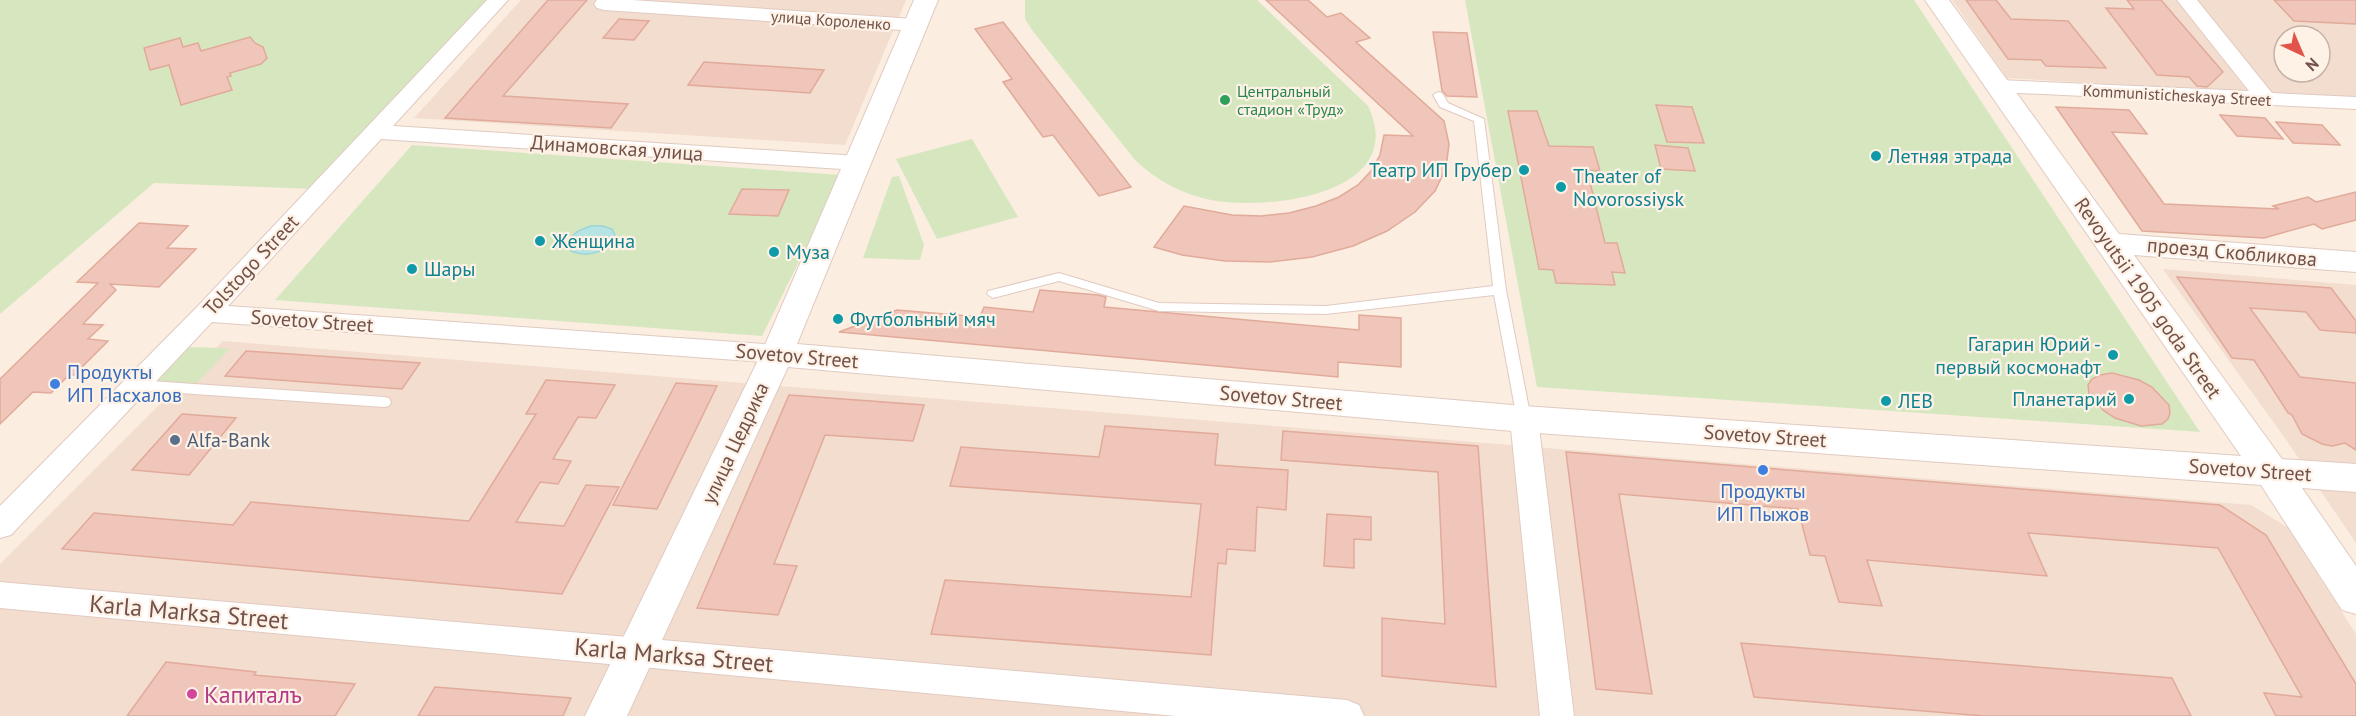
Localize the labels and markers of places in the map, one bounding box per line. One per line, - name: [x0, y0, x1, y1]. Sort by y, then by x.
- place label: Центральный стадион «Труд»: [1237, 81, 1344, 119]
- marker: Центральный стадион «Труд»: [1218, 93, 1232, 107]
- place label: Летняя этрада: [1887, 143, 2012, 169]
- marker: Летняя этрада: [1869, 149, 1883, 163]
- place label: Театр ИП Грубер: [1369, 157, 1512, 183]
- marker: Театр ИП Грубер: [1517, 163, 1531, 177]
- place label: Theater of Novorossiysk: [1573, 163, 1685, 212]
- marker: Theater of Novorossiysk: [1554, 180, 1568, 194]
- place label: Женщина: [551, 228, 635, 254]
- marker: Женщина: [533, 234, 547, 248]
- place label: Муза: [786, 239, 830, 265]
- marker: Муза: [767, 245, 781, 259]
- place label: Шары: [424, 256, 475, 282]
- marker: Шары: [405, 262, 419, 276]
- place label: Футбольный мяч: [850, 306, 996, 332]
- marker: Футбольный мяч: [831, 312, 845, 326]
- place label: Гагарин Юрий - первый космонафт: [1935, 331, 2101, 380]
- marker: Гагарин Юрий - первый космонафт: [2106, 348, 2120, 362]
- place label: Продукты ИП Пасхалов: [67, 359, 182, 408]
- marker: Продукты ИП Пасхалов: [48, 377, 62, 391]
- place label: Планетарий: [2012, 386, 2117, 412]
- place label: ЛЕВ: [1897, 388, 1933, 414]
- marker: Планетарий: [2122, 392, 2136, 406]
- marker: ЛЕВ: [1879, 394, 1893, 408]
- place label: Alfa-Bank: [187, 427, 271, 453]
- marker: Alfa-Bank: [168, 433, 182, 447]
- marker: Продукты ИП Пыжов: [1756, 463, 1770, 477]
- place label: Продукты ИП Пыжов: [1717, 478, 1809, 527]
- place label: Капиталъ: [204, 679, 302, 710]
- marker: Капиталъ: [185, 687, 199, 701]

